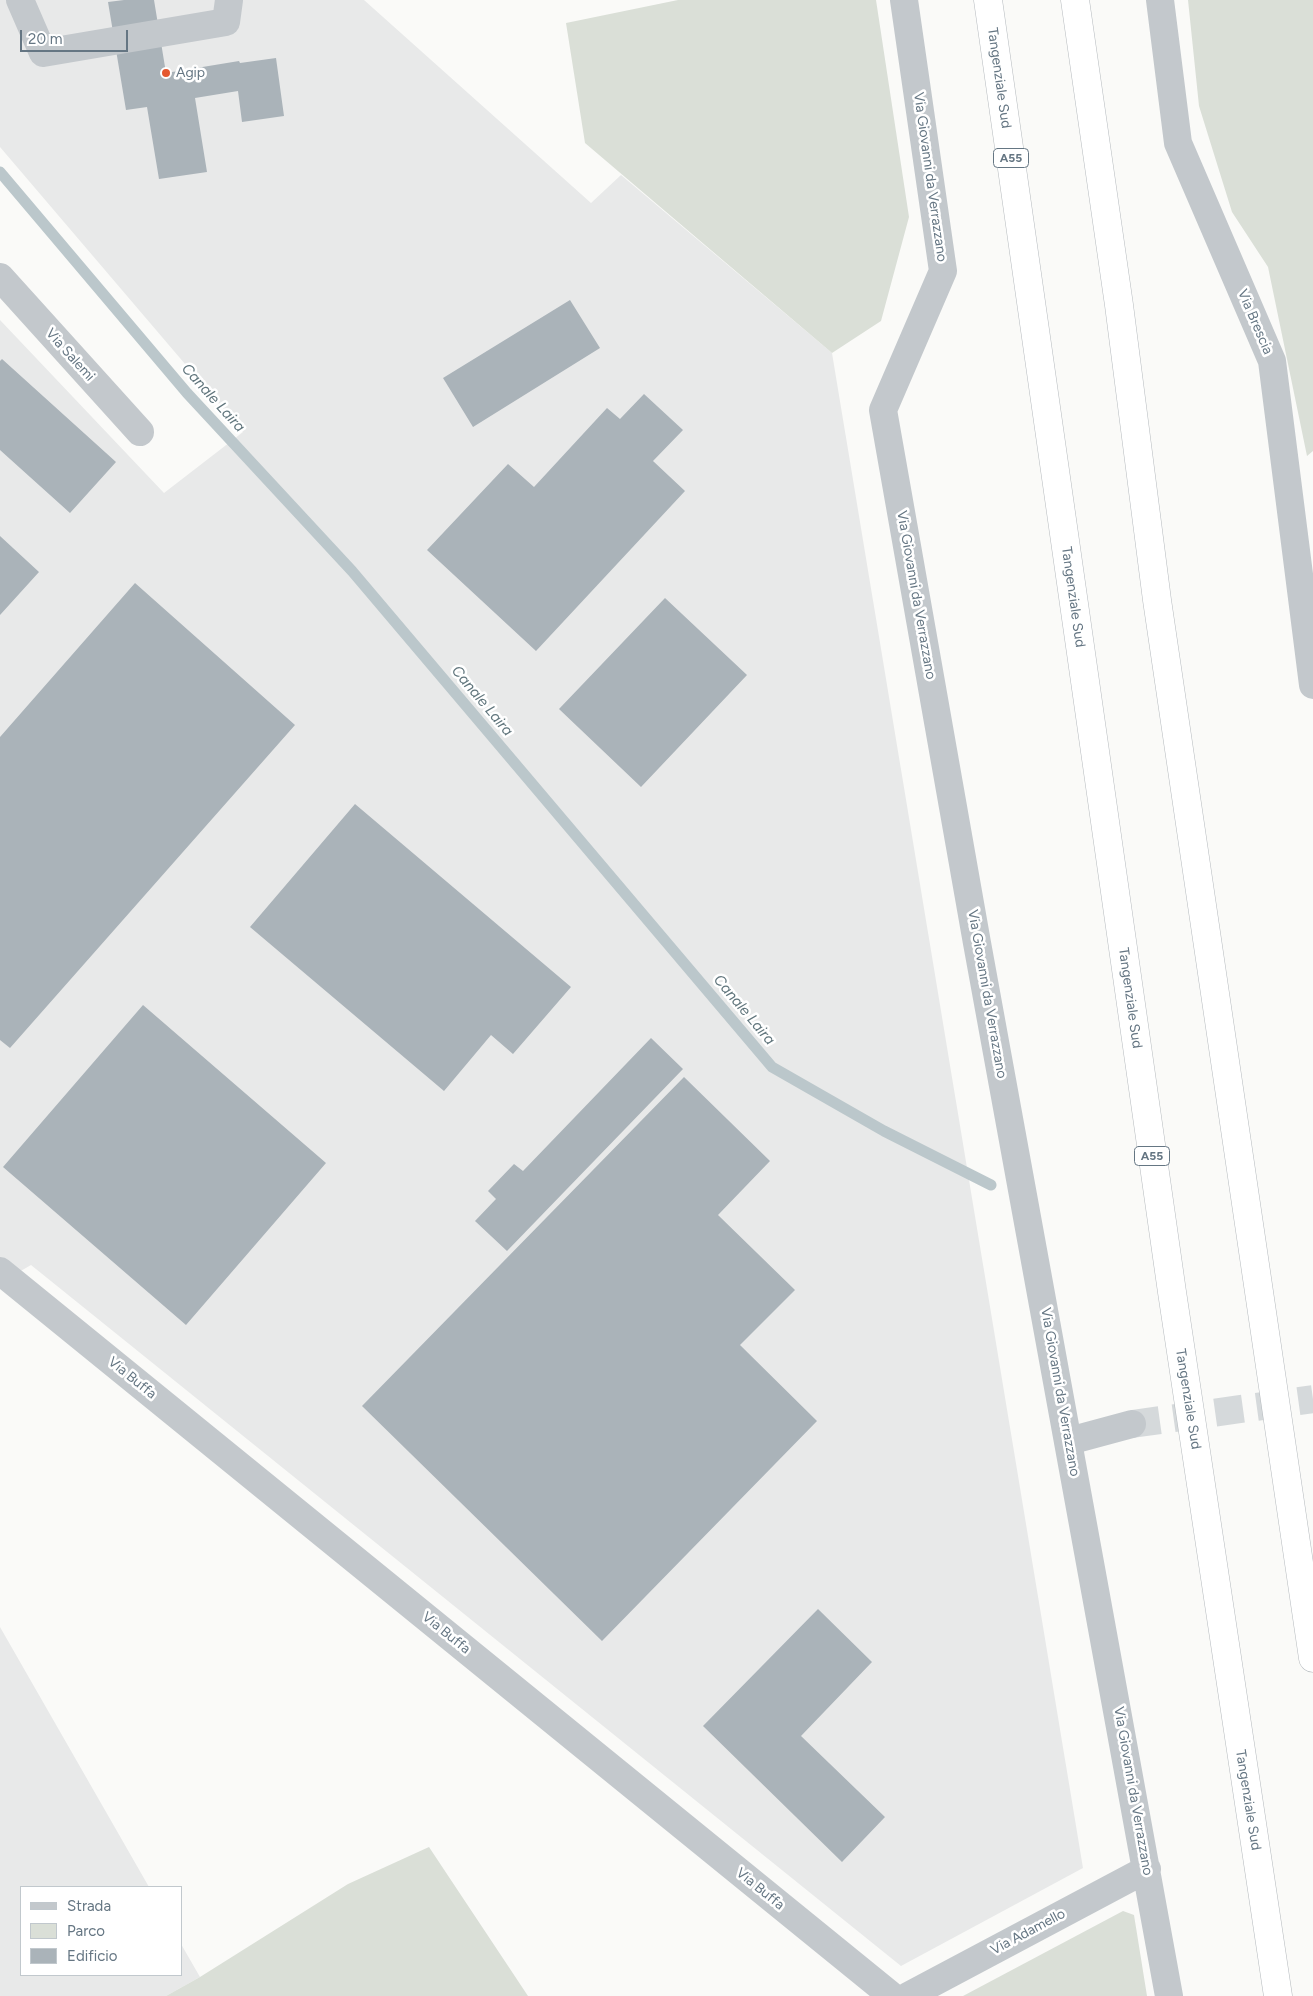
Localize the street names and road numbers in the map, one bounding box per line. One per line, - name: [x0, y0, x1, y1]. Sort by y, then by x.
- street label: Tangenziale Sud: [984, 27, 1014, 129]
- street label: Via Giovanni da Verrazzano: [910, 91, 950, 263]
- road number: A55: [994, 148, 1028, 168]
- street label: Via Brescia: [1234, 287, 1276, 357]
- street label: Via Salemi: [42, 325, 98, 385]
- street label: Via Giovanni da Verrazzano: [893, 509, 939, 681]
- street label: Tangenziale Sud: [1058, 546, 1088, 648]
- street label: Via Giovanni da Verrazzano: [964, 908, 1010, 1080]
- street label: Tangenziale Sud: [1115, 947, 1145, 1049]
- road number: A55: [1134, 1146, 1170, 1166]
- street label: Via Giovanni da Verrazzano: [1037, 1306, 1083, 1478]
- street label: Tangenziale Sud: [1172, 1348, 1204, 1450]
- street label: Via Buffa: [104, 1353, 160, 1403]
- street label: Via Buffa: [418, 1608, 474, 1658]
- street label: Via Giovanni da Verrazzano: [1110, 1705, 1156, 1877]
- street label: Tangenziale Sud: [1232, 1749, 1264, 1851]
- street label: Via Buffa: [732, 1864, 788, 1914]
- street label: Via Adamello: [988, 1905, 1068, 1959]

